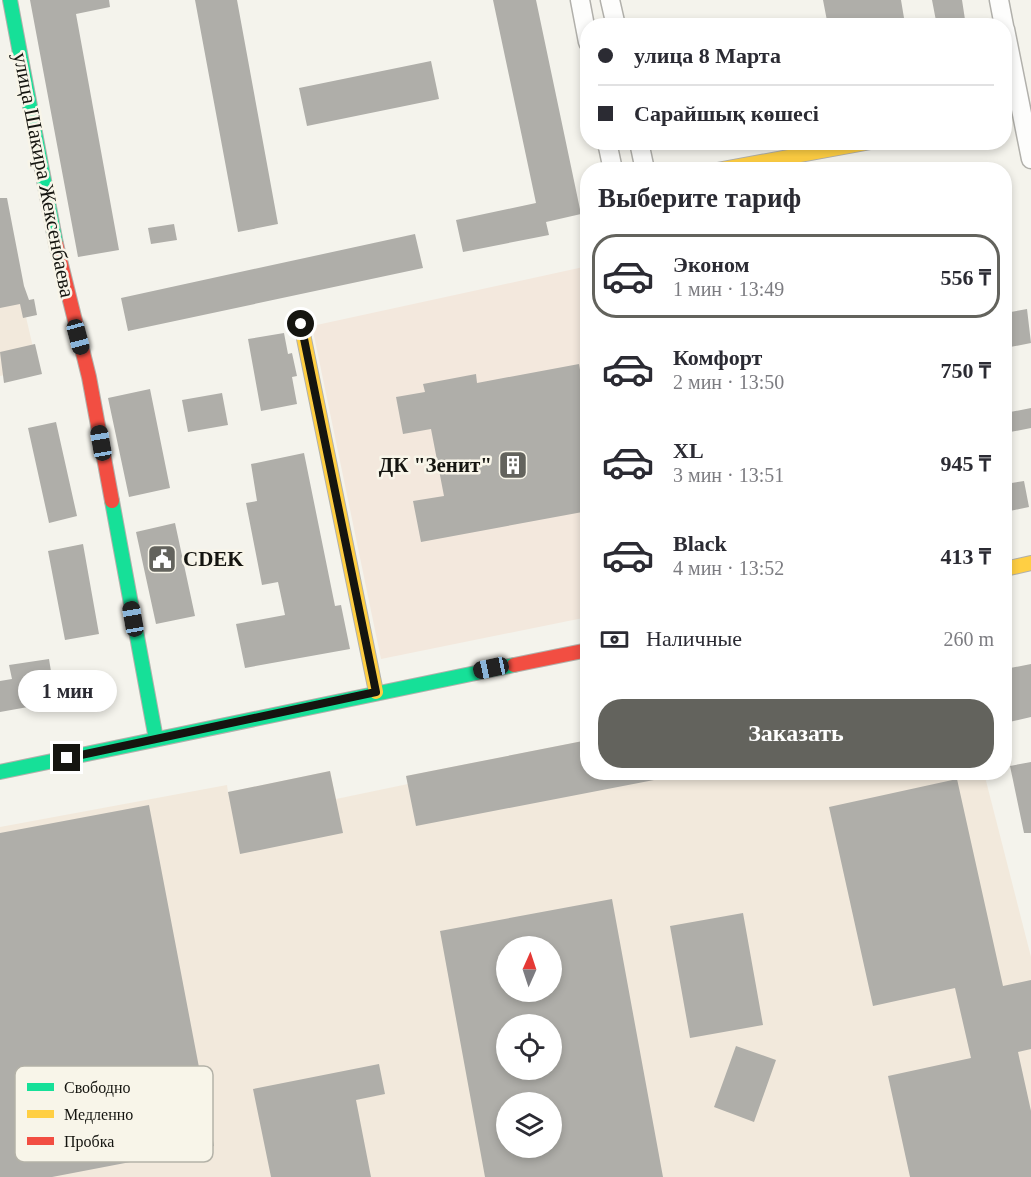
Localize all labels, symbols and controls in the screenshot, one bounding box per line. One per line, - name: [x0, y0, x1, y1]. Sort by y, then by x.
- text: улица 8 Марта: [634, 43, 781, 68]
- street label: улица Шакира Жексенбаева: [8, 50, 80, 300]
- text: Сарайшық көшесі: [634, 101, 819, 126]
- text: Выберите тариф: [598, 183, 801, 213]
- icon: car: [601, 249, 655, 303]
- text: Эконом: [673, 252, 750, 277]
- text: 556 ₸: [940, 265, 991, 290]
- text: 1 мин · 13:49: [673, 278, 784, 300]
- route start: [287, 310, 314, 337]
- car: [65, 317, 91, 357]
- icon: car: [601, 342, 655, 396]
- text: Комфорт: [673, 345, 762, 370]
- text: 750 ₸: [940, 358, 991, 383]
- text: 2 мин · 13:50: [673, 371, 784, 393]
- car: [89, 424, 113, 462]
- icon: car: [601, 435, 655, 489]
- text: XL: [673, 438, 704, 463]
- building icon: ДК "Зенит": [497, 449, 529, 481]
- text: 945 ₸: [940, 451, 991, 476]
- place label: ДК "Зенит": [379, 453, 492, 477]
- text: 3 мин · 13:51: [673, 464, 784, 486]
- icon: car: [601, 528, 655, 582]
- text: Black: [673, 531, 727, 556]
- public building icon: CDEK: [146, 543, 178, 575]
- text: 413 ₸: [940, 544, 991, 569]
- place label: CDEK: [183, 547, 244, 571]
- text: 4 мин · 13:52: [673, 557, 784, 579]
- car: [121, 600, 145, 638]
- icon: cash: [598, 623, 631, 656]
- text: Наличные: [646, 626, 742, 651]
- text: 260 m: [943, 628, 994, 650]
- car: [472, 655, 510, 681]
- callout: 1 мин: [17, 671, 116, 713]
- text: 1 мин: [42, 680, 93, 702]
- button: Заказать: [598, 699, 994, 768]
- route end: [53, 744, 80, 771]
- north arrow: [496, 936, 562, 1002]
- map controls: [496, 936, 562, 1158]
- button: locate: [496, 1014, 562, 1080]
- legend: [15, 1066, 213, 1162]
- text: Свободно: [64, 1079, 131, 1097]
- button: layers: [496, 1092, 562, 1158]
- text: Медленно: [64, 1106, 133, 1124]
- text: Пробка: [64, 1133, 114, 1151]

